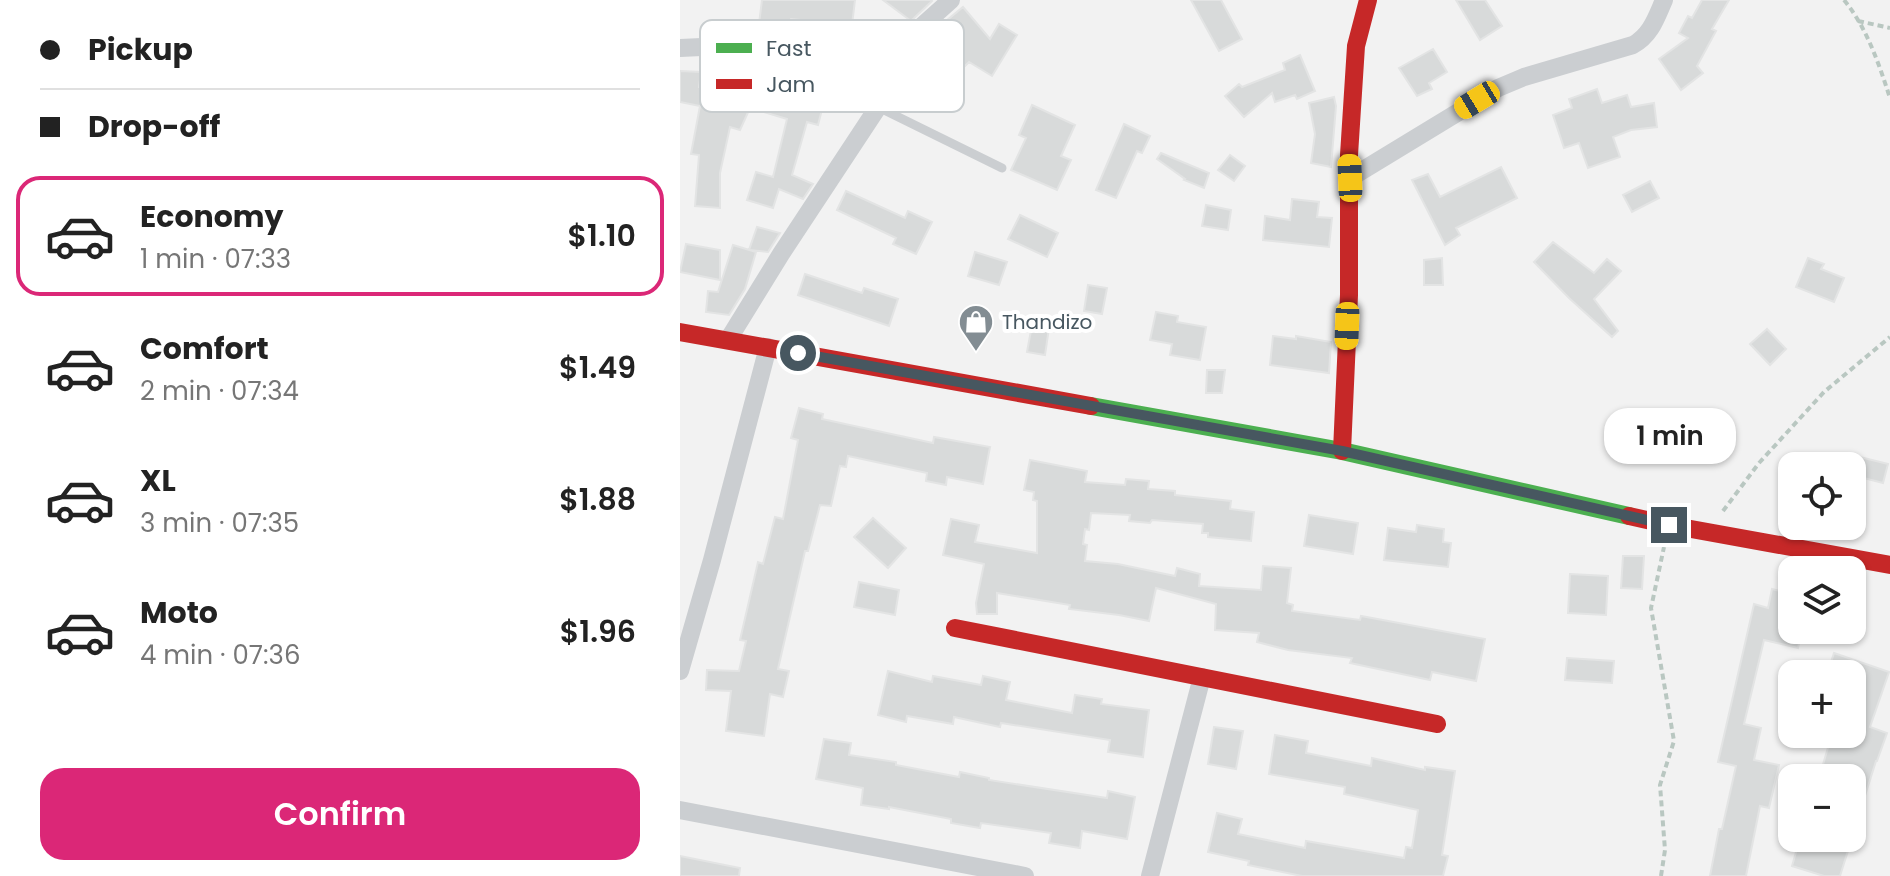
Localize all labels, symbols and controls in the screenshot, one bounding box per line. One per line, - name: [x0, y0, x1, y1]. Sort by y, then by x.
- legend: [700, 20, 964, 112]
- text: Pickup: [88, 28, 193, 71]
- text: Fast: [766, 33, 811, 64]
- text: Jam: [766, 69, 815, 100]
- car: [1450, 77, 1504, 123]
- text: Drop-off: [88, 105, 220, 148]
- car: [1337, 154, 1363, 202]
- text: Economy: [140, 195, 284, 238]
- icon: car: [44, 200, 116, 272]
- text: $1.10: [567, 214, 636, 257]
- text: 1 min · 07:33: [140, 241, 291, 277]
- car: [1334, 302, 1360, 350]
- shop icon: Thandizo: [957, 303, 995, 353]
- place label: Thandizo: [1002, 308, 1092, 336]
- text: Comfort: [140, 327, 269, 370]
- icon: car: [44, 332, 116, 404]
- route start: [780, 335, 816, 371]
- text: $1.49: [559, 346, 636, 389]
- text: 2 min · 07:34: [140, 373, 299, 409]
- callout: 1 min: [1603, 409, 1735, 465]
- text: 1 min: [1636, 418, 1704, 454]
- map controls: [1778, 452, 1866, 852]
- button: locate: [1778, 452, 1866, 540]
- text: XL: [140, 459, 176, 502]
- icon: car: [44, 464, 116, 536]
- text: $1.88: [559, 478, 636, 521]
- text: 3 min · 07:35: [140, 505, 299, 541]
- route end: [1651, 507, 1687, 543]
- button: layers: [1778, 556, 1866, 644]
- text: Moto: [140, 591, 218, 634]
- icon: car: [44, 596, 116, 668]
- text: $1.96: [560, 610, 636, 653]
- text: 4 min · 07:36: [140, 637, 300, 673]
- button: +: [1778, 660, 1866, 748]
- button: −: [1778, 764, 1866, 852]
- button: Confirm: [40, 768, 640, 860]

